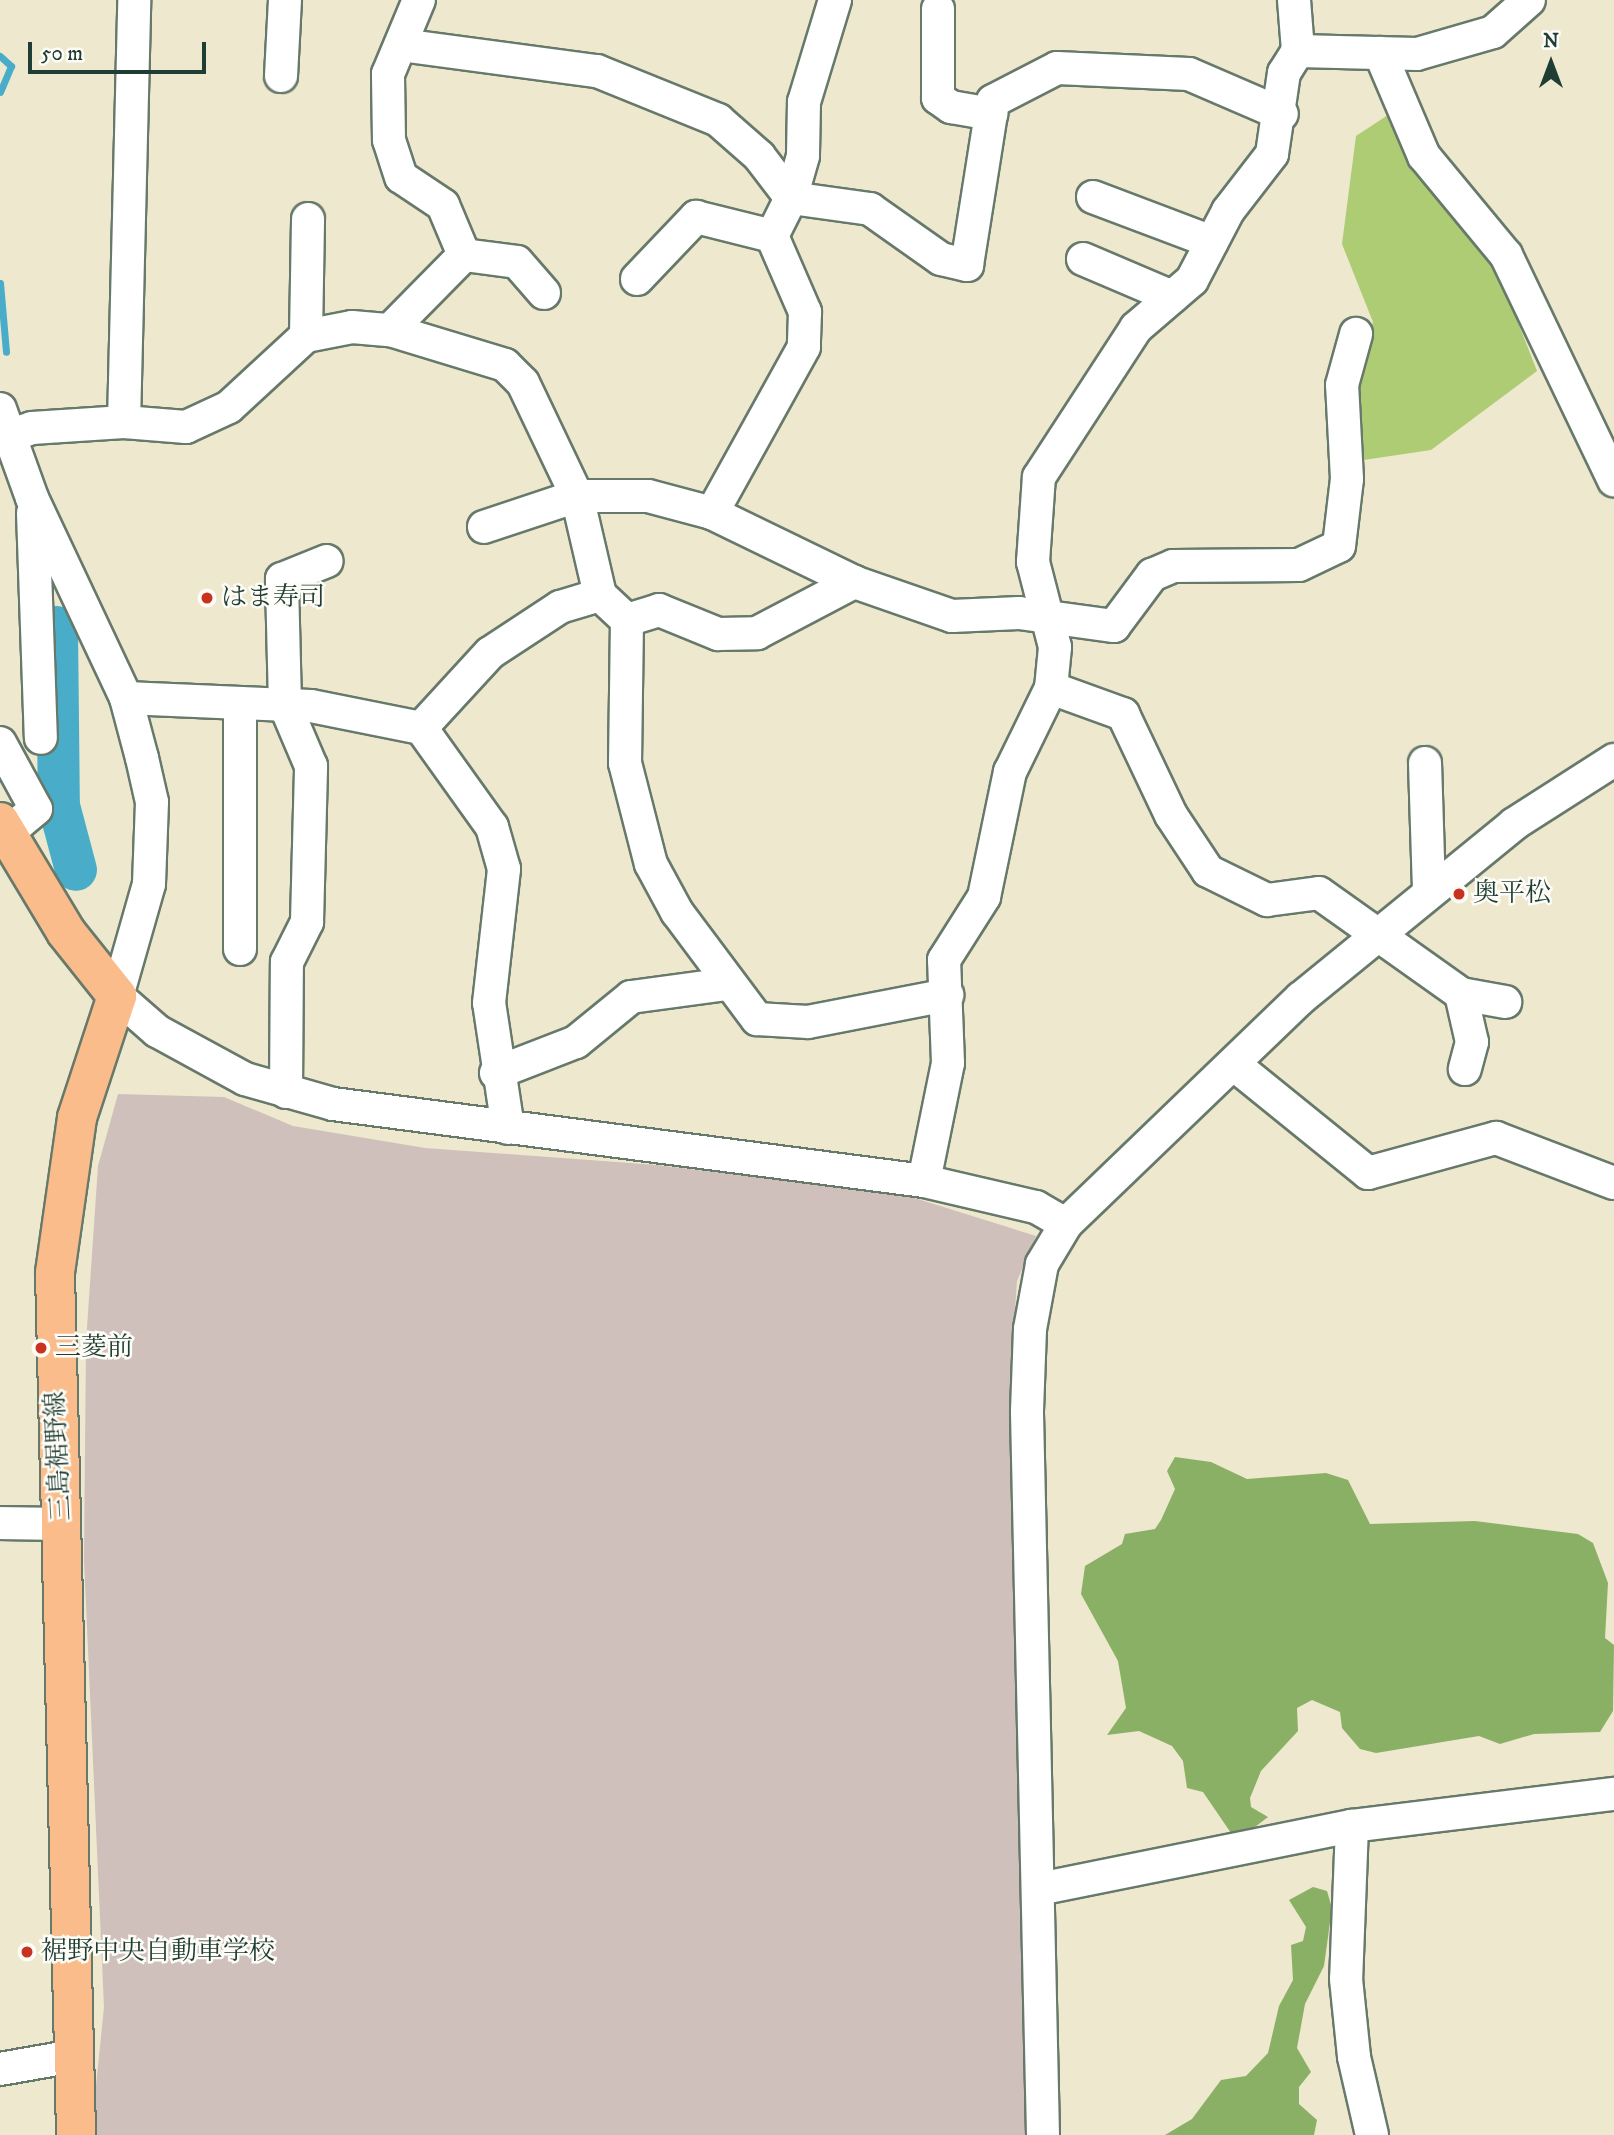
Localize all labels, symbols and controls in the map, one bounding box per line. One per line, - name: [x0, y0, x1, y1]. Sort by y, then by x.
- scale bar: [32, 28, 210, 72]
- north arrow: [1516, 28, 1586, 98]
- text: N: [1543, 30, 1559, 53]
- text: 50 m: [41, 41, 83, 67]
- place label: はま寿司: [221, 582, 325, 614]
- marker: はま寿司: [199, 590, 215, 606]
- place label: 奥平松: [1473, 878, 1551, 910]
- marker: 奥平松: [1451, 886, 1467, 902]
- place label: 三菱前: [55, 1332, 133, 1364]
- marker: 三菱前: [33, 1340, 49, 1356]
- street label: 三島裾野線: [40, 1390, 78, 1522]
- place label: 裾野中央自動車学校: [41, 1936, 275, 1968]
- marker: 裾野中央自動車学校: [19, 1944, 35, 1960]

